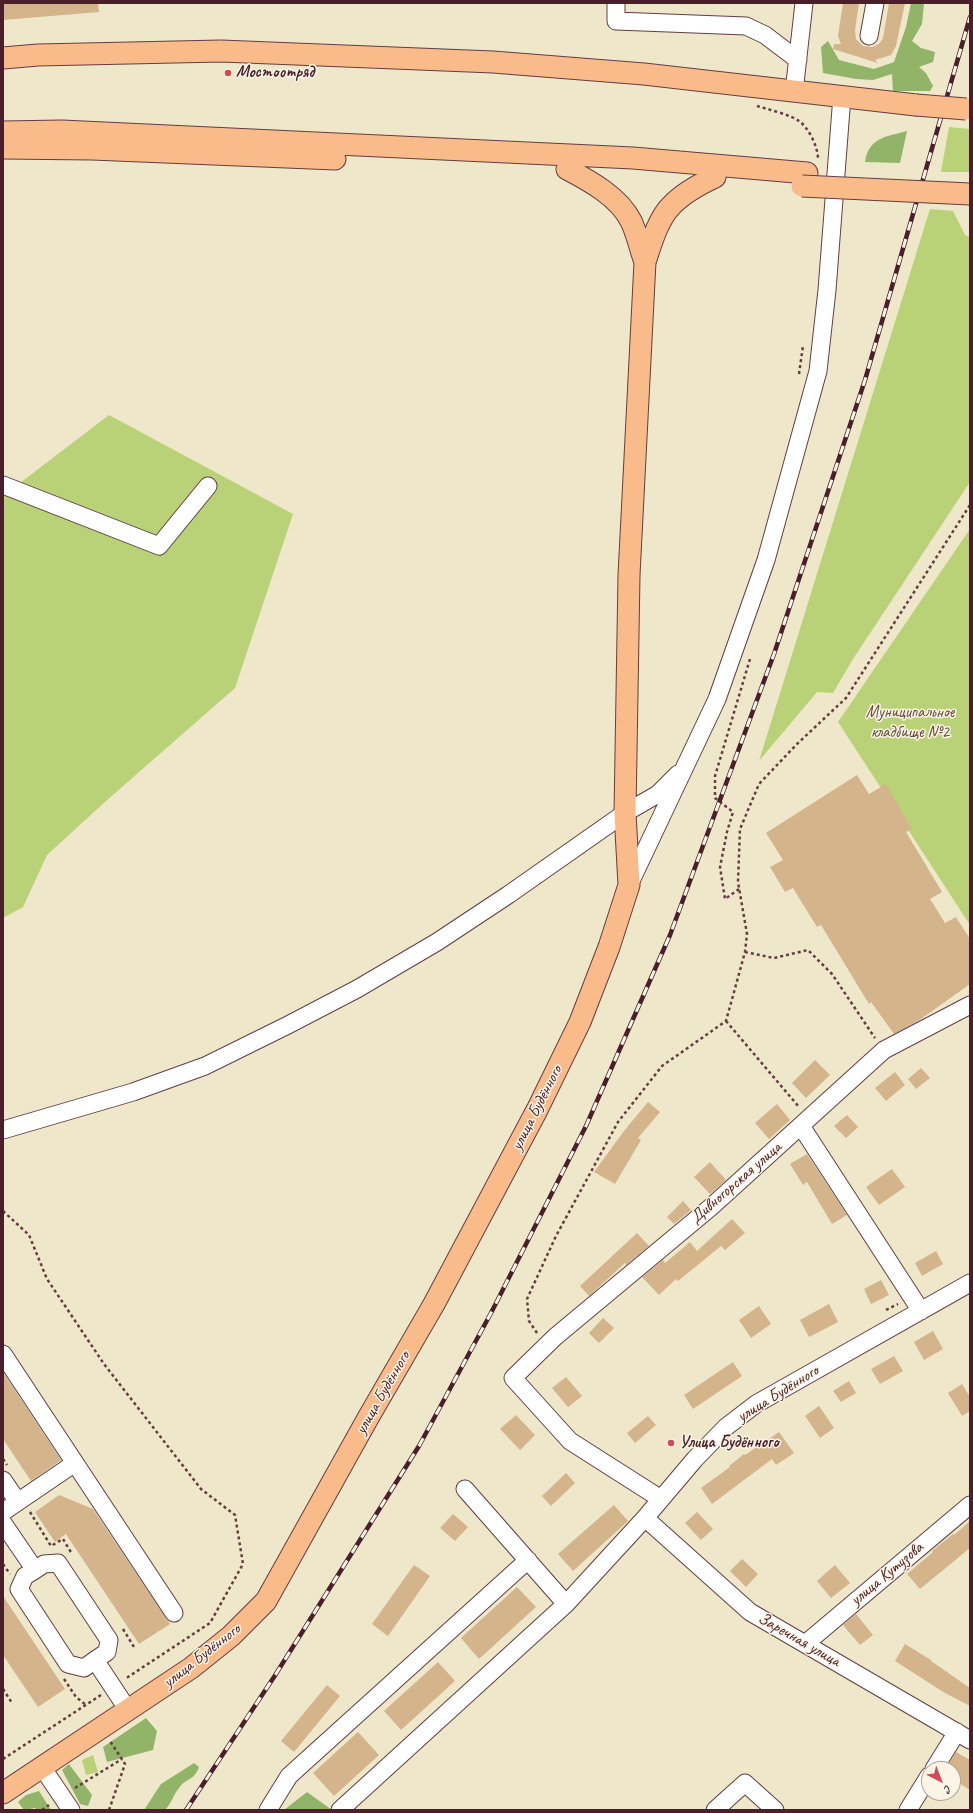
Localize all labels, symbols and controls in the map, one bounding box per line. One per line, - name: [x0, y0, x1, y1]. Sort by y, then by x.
- place label: Мостоотряд: [236, 63, 314, 83]
- marker: Мостоотряд: [223, 68, 233, 78]
- park label: Муниципальное кладбище №2: [866, 703, 954, 743]
- street label: улица Будённого: [507, 1062, 567, 1154]
- street label: Дивногорская улица: [686, 1138, 786, 1228]
- street label: улица Будённого: [351, 1348, 415, 1438]
- street label: улица Будённого: [733, 1361, 823, 1427]
- place label: Улица Будённого: [679, 1433, 779, 1453]
- marker: Улица Будённого: [666, 1438, 676, 1448]
- street label: улица Кутузова: [846, 1538, 928, 1610]
- street label: Заречная улица: [754, 1608, 844, 1672]
- street label: улица Будённого: [159, 1619, 245, 1693]
- north arrow: [921, 1761, 961, 1801]
- text: С: [942, 1782, 955, 1796]

